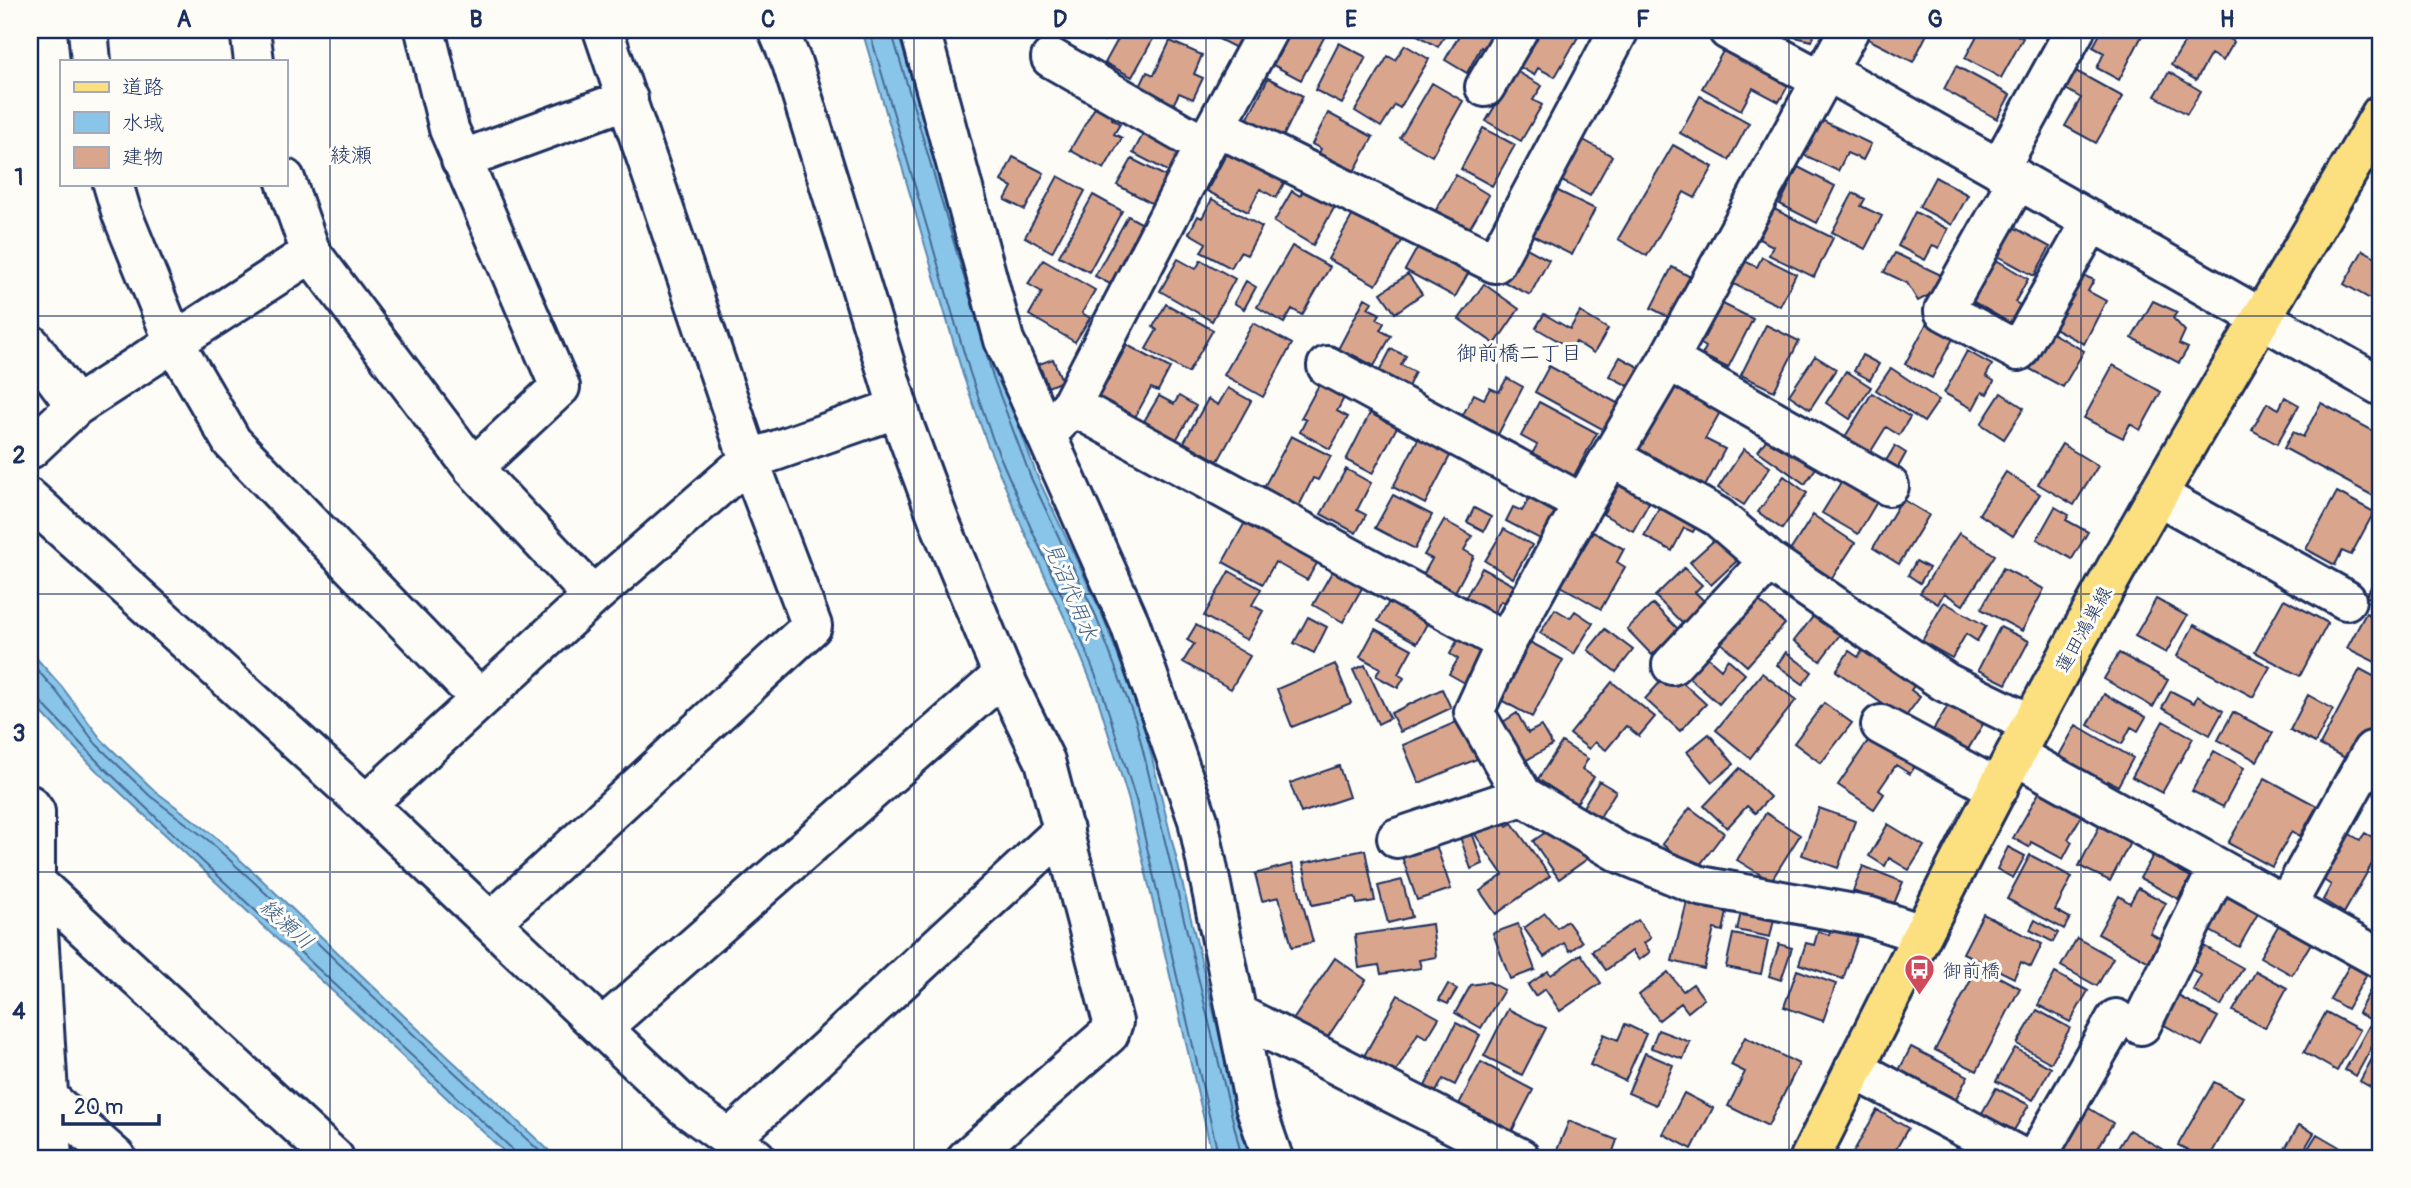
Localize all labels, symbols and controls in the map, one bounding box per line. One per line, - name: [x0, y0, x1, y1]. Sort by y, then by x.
- text: A: [177, 5, 192, 34]
- text: B: [469, 5, 483, 34]
- text: C: [761, 5, 775, 34]
- text: D: [1053, 5, 1067, 34]
- text: E: [1345, 5, 1357, 34]
- text: F: [1636, 5, 1650, 34]
- text: G: [1927, 5, 1943, 34]
- text: H: [2220, 5, 2234, 34]
- legend: [60, 60, 287, 186]
- text: 道路: [122, 74, 164, 101]
- text: 水域: [122, 110, 164, 137]
- district label: 綾瀬: [330, 142, 372, 169]
- text: 建物: [122, 144, 164, 171]
- text: 1: [15, 163, 24, 192]
- district label: 御前橋二丁目: [1456, 340, 1582, 367]
- text: 2: [13, 441, 26, 470]
- water label: 見沼代用水: [1038, 538, 1103, 645]
- street label: 蓮田鴻巣線: [2050, 582, 2117, 677]
- text: 3: [13, 719, 25, 748]
- water label: 綾瀬川: [254, 893, 319, 955]
- bus stop icon: 御前橋: [1903, 953, 1937, 997]
- place label: 御前橋: [1943, 959, 2000, 983]
- text: 4: [12, 997, 26, 1026]
- scale bar: [63, 1083, 159, 1127]
- text: 20 m: [74, 1094, 123, 1121]

